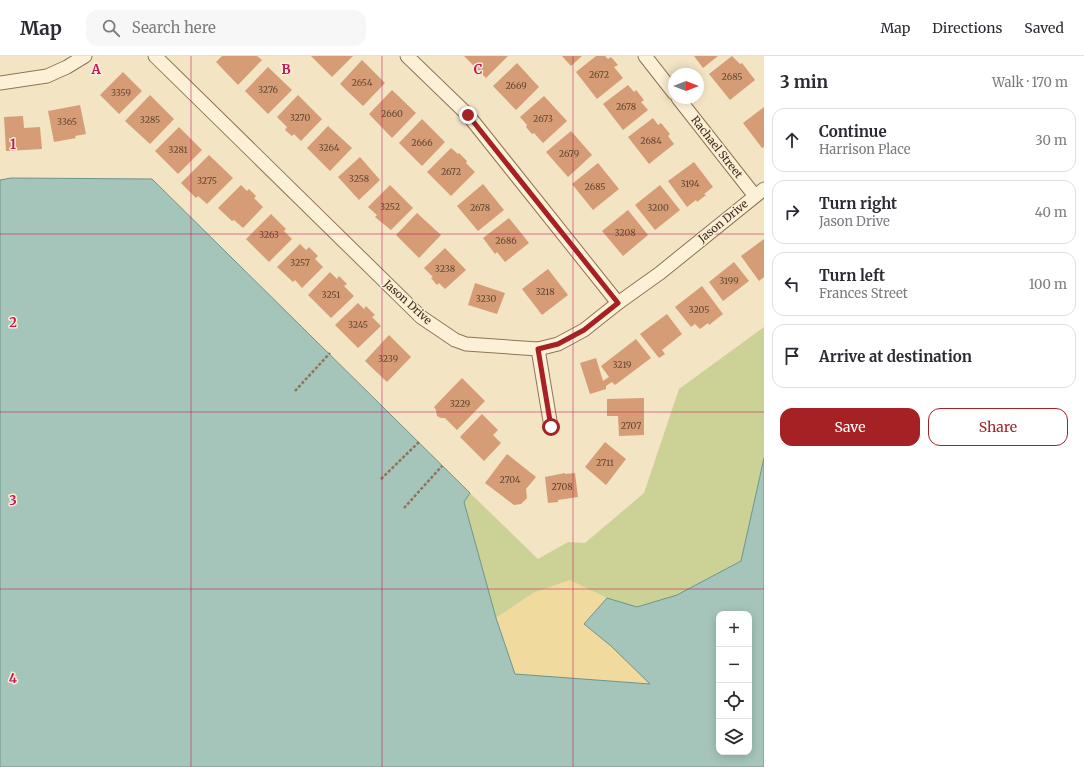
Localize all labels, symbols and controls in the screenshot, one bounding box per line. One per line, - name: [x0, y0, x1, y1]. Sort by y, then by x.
- search box: [86, 10, 366, 46]
- text: Map: [20, 16, 62, 40]
- icon: search: [100, 17, 122, 39]
- text: Search here: [132, 18, 216, 37]
- text: Map: [880, 19, 910, 37]
- text: Directions: [932, 19, 1002, 37]
- text: Saved: [1024, 19, 1064, 37]
- text: A: [90, 61, 101, 78]
- text: B: [281, 61, 291, 78]
- text: C: [474, 61, 483, 78]
- north arrow: [668, 68, 704, 104]
- house number: 2672: [589, 69, 609, 80]
- house number: 2685: [722, 71, 742, 82]
- text: 3 min: [780, 71, 828, 93]
- text: Walk · 170 m: [992, 74, 1068, 91]
- house number: 2654: [352, 77, 373, 88]
- house number: 2669: [505, 80, 527, 91]
- house number: 3276: [258, 84, 279, 95]
- house number: 3359: [111, 87, 131, 98]
- house number: 2678: [616, 101, 636, 112]
- route end: [459, 106, 477, 124]
- house number: 2660: [381, 108, 403, 119]
- house number: 3270: [290, 112, 310, 123]
- house number: 2673: [533, 113, 553, 124]
- street label: Rachael Street: [688, 113, 746, 182]
- house number: 3285: [140, 114, 160, 125]
- house number: 3365: [57, 116, 77, 127]
- text: Continue: [819, 122, 887, 141]
- icon: ahead: [781, 129, 803, 151]
- text: 30 m: [1035, 132, 1067, 149]
- house number: 2684: [640, 135, 662, 146]
- text: 1: [10, 136, 16, 153]
- house number: 2666: [411, 137, 433, 148]
- text: Harrison Place: [819, 141, 910, 158]
- house number: 3264: [319, 142, 340, 153]
- house number: 3281: [168, 144, 188, 155]
- house number: 2679: [559, 148, 579, 159]
- house number: 2672: [441, 166, 461, 177]
- house number: 3258: [349, 173, 369, 184]
- house number: 3275: [197, 175, 217, 186]
- house number: 3194: [680, 178, 700, 189]
- house number: 2685: [585, 181, 605, 192]
- text: Turn right: [819, 194, 897, 213]
- street label: Jason Drive: [695, 197, 751, 246]
- house number: 3252: [380, 201, 400, 212]
- icon: right: [781, 201, 803, 223]
- house number: 2678: [470, 202, 490, 213]
- house number: 3200: [647, 202, 669, 213]
- text: 40 m: [1035, 204, 1067, 221]
- text: Jason Drive: [819, 213, 890, 230]
- house number: 3208: [614, 227, 636, 238]
- house number: 3263: [259, 229, 279, 240]
- house number: 2686: [495, 235, 517, 246]
- house number: 3257: [290, 257, 310, 268]
- house number: 3238: [435, 263, 455, 274]
- text: Turn left: [819, 266, 885, 285]
- icon: left: [781, 273, 803, 295]
- house number: 3199: [719, 275, 739, 286]
- street label: Jason Drive: [380, 276, 435, 327]
- text: 100 m: [1029, 276, 1067, 293]
- text: Frances Street: [819, 285, 908, 302]
- house number: 3218: [535, 286, 555, 297]
- house number: 3251: [322, 289, 340, 300]
- house number: 3230: [476, 293, 497, 304]
- house number: 3205: [689, 304, 709, 315]
- text: 2: [9, 314, 17, 331]
- house number: 3245: [348, 319, 368, 330]
- icon: arrive: [781, 345, 803, 367]
- text: Arrive at destination: [819, 347, 972, 366]
- house number: 3239: [378, 353, 398, 364]
- house number: 3219: [613, 359, 632, 370]
- house number: 3229: [450, 398, 470, 409]
- button: Save: [780, 408, 920, 446]
- button: Share: [928, 408, 1068, 446]
- route start: [542, 418, 560, 436]
- house number: 2707: [621, 420, 641, 431]
- house number: 2711: [596, 457, 614, 468]
- house number: 2704: [499, 474, 521, 485]
- house number: 2708: [551, 481, 573, 492]
- text: 3: [9, 492, 17, 509]
- map controls: [716, 611, 752, 755]
- button: +: [716, 611, 752, 647]
- button: −: [716, 647, 752, 683]
- text: 4: [9, 670, 18, 687]
- button: locate: [716, 683, 752, 719]
- button: layers: [716, 719, 752, 755]

